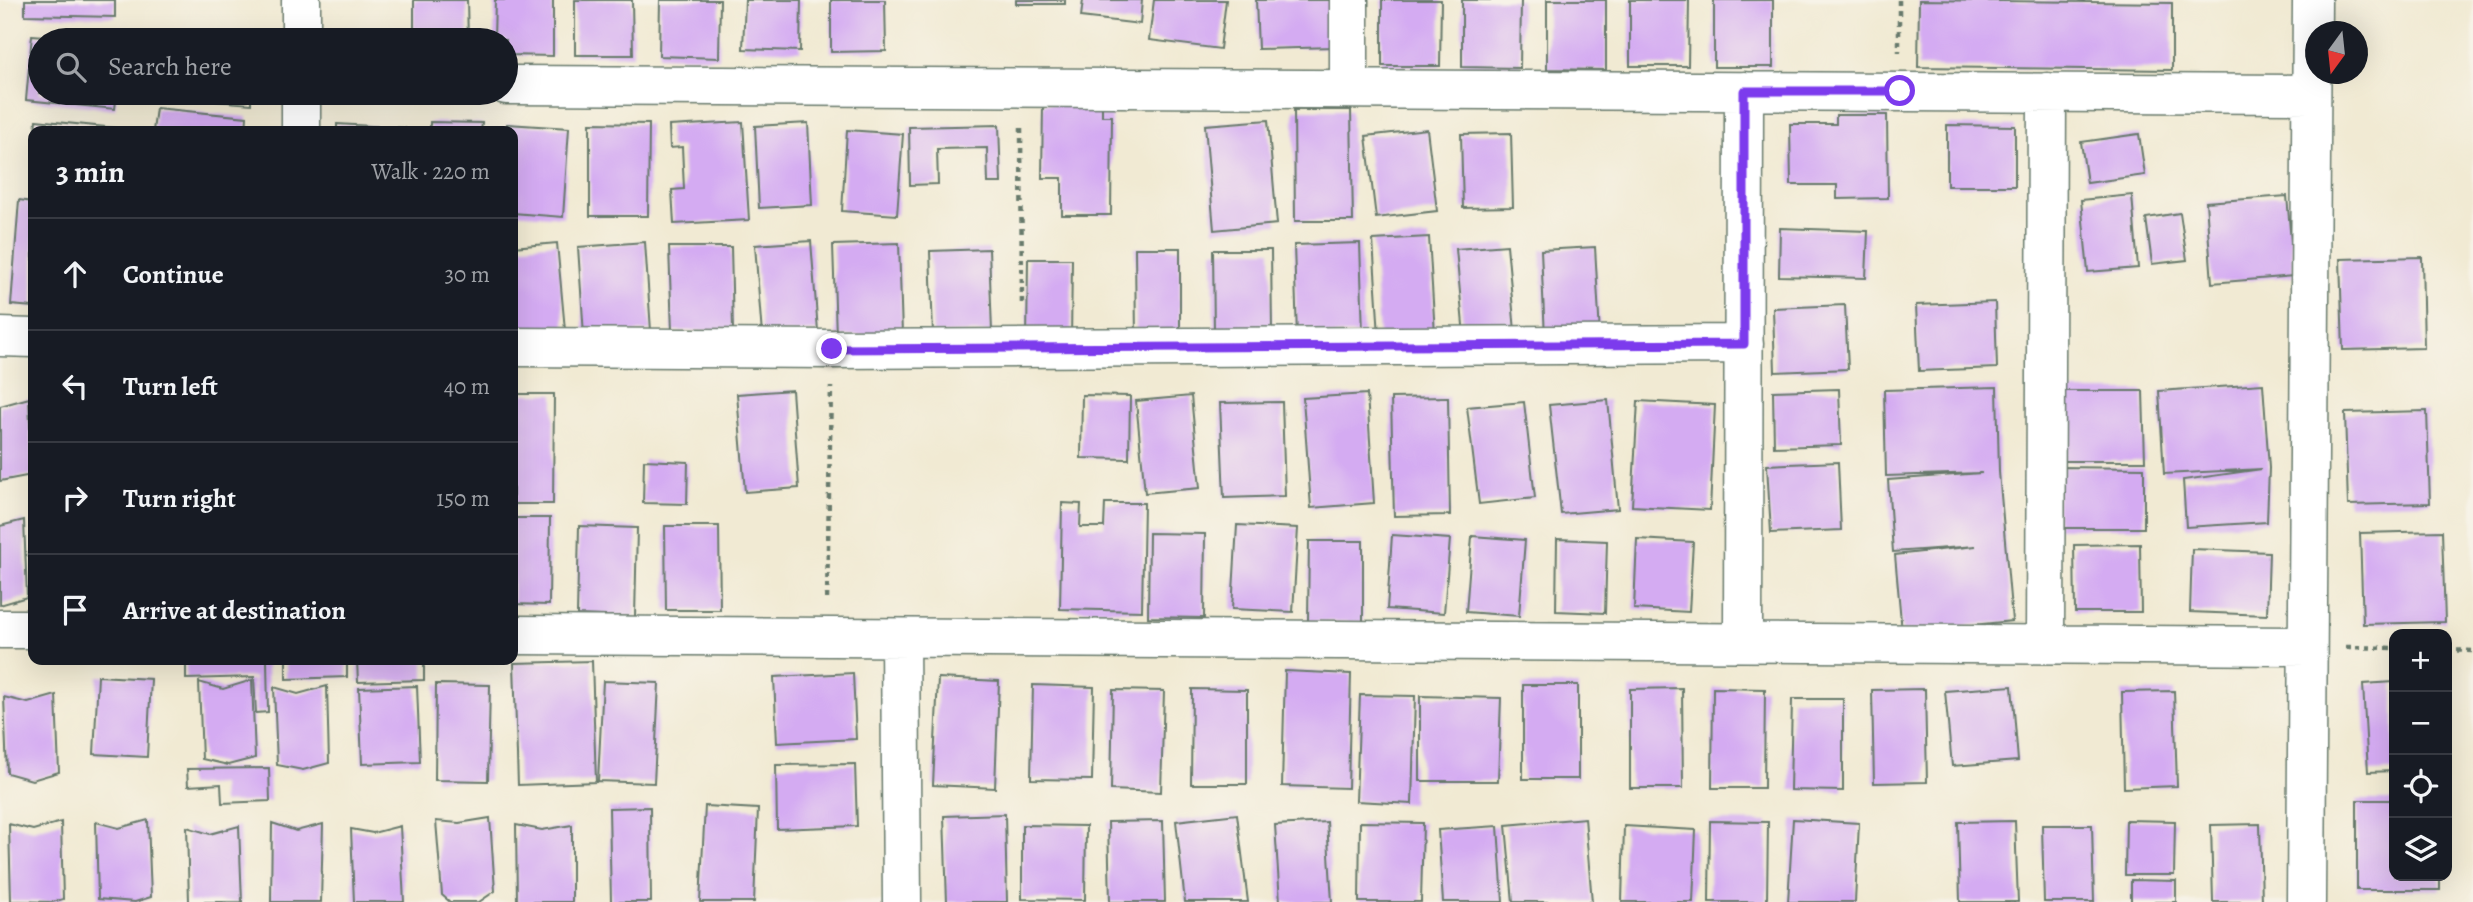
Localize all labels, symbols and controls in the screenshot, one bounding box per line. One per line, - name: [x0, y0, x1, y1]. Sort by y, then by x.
- north arrow: [2305, 21, 2368, 84]
- search box: [28, 28, 518, 105]
- icon: search: [52, 48, 90, 86]
- text: Search here: [108, 49, 232, 84]
- route start: [1884, 75, 1915, 106]
- text: 3 min: [56, 152, 125, 192]
- text: Walk · 220 m: [371, 156, 490, 187]
- icon: ahead: [56, 255, 94, 293]
- text: Continue: [123, 257, 224, 292]
- text: 30 m: [444, 259, 490, 290]
- route end: [816, 333, 847, 364]
- icon: left: [56, 367, 94, 405]
- text: Turn left: [123, 369, 218, 404]
- text: 40 m: [444, 371, 490, 402]
- icon: right: [56, 479, 94, 517]
- text: Turn right: [123, 481, 236, 516]
- text: 150 m: [436, 483, 490, 514]
- icon: arrive: [56, 591, 94, 629]
- text: Arrive at destination: [123, 593, 346, 628]
- map controls: [2389, 629, 2452, 881]
- button: +: [2389, 629, 2452, 692]
- button: −: [2389, 692, 2452, 755]
- button: locate: [2389, 755, 2452, 818]
- button: layers: [2389, 818, 2452, 881]

